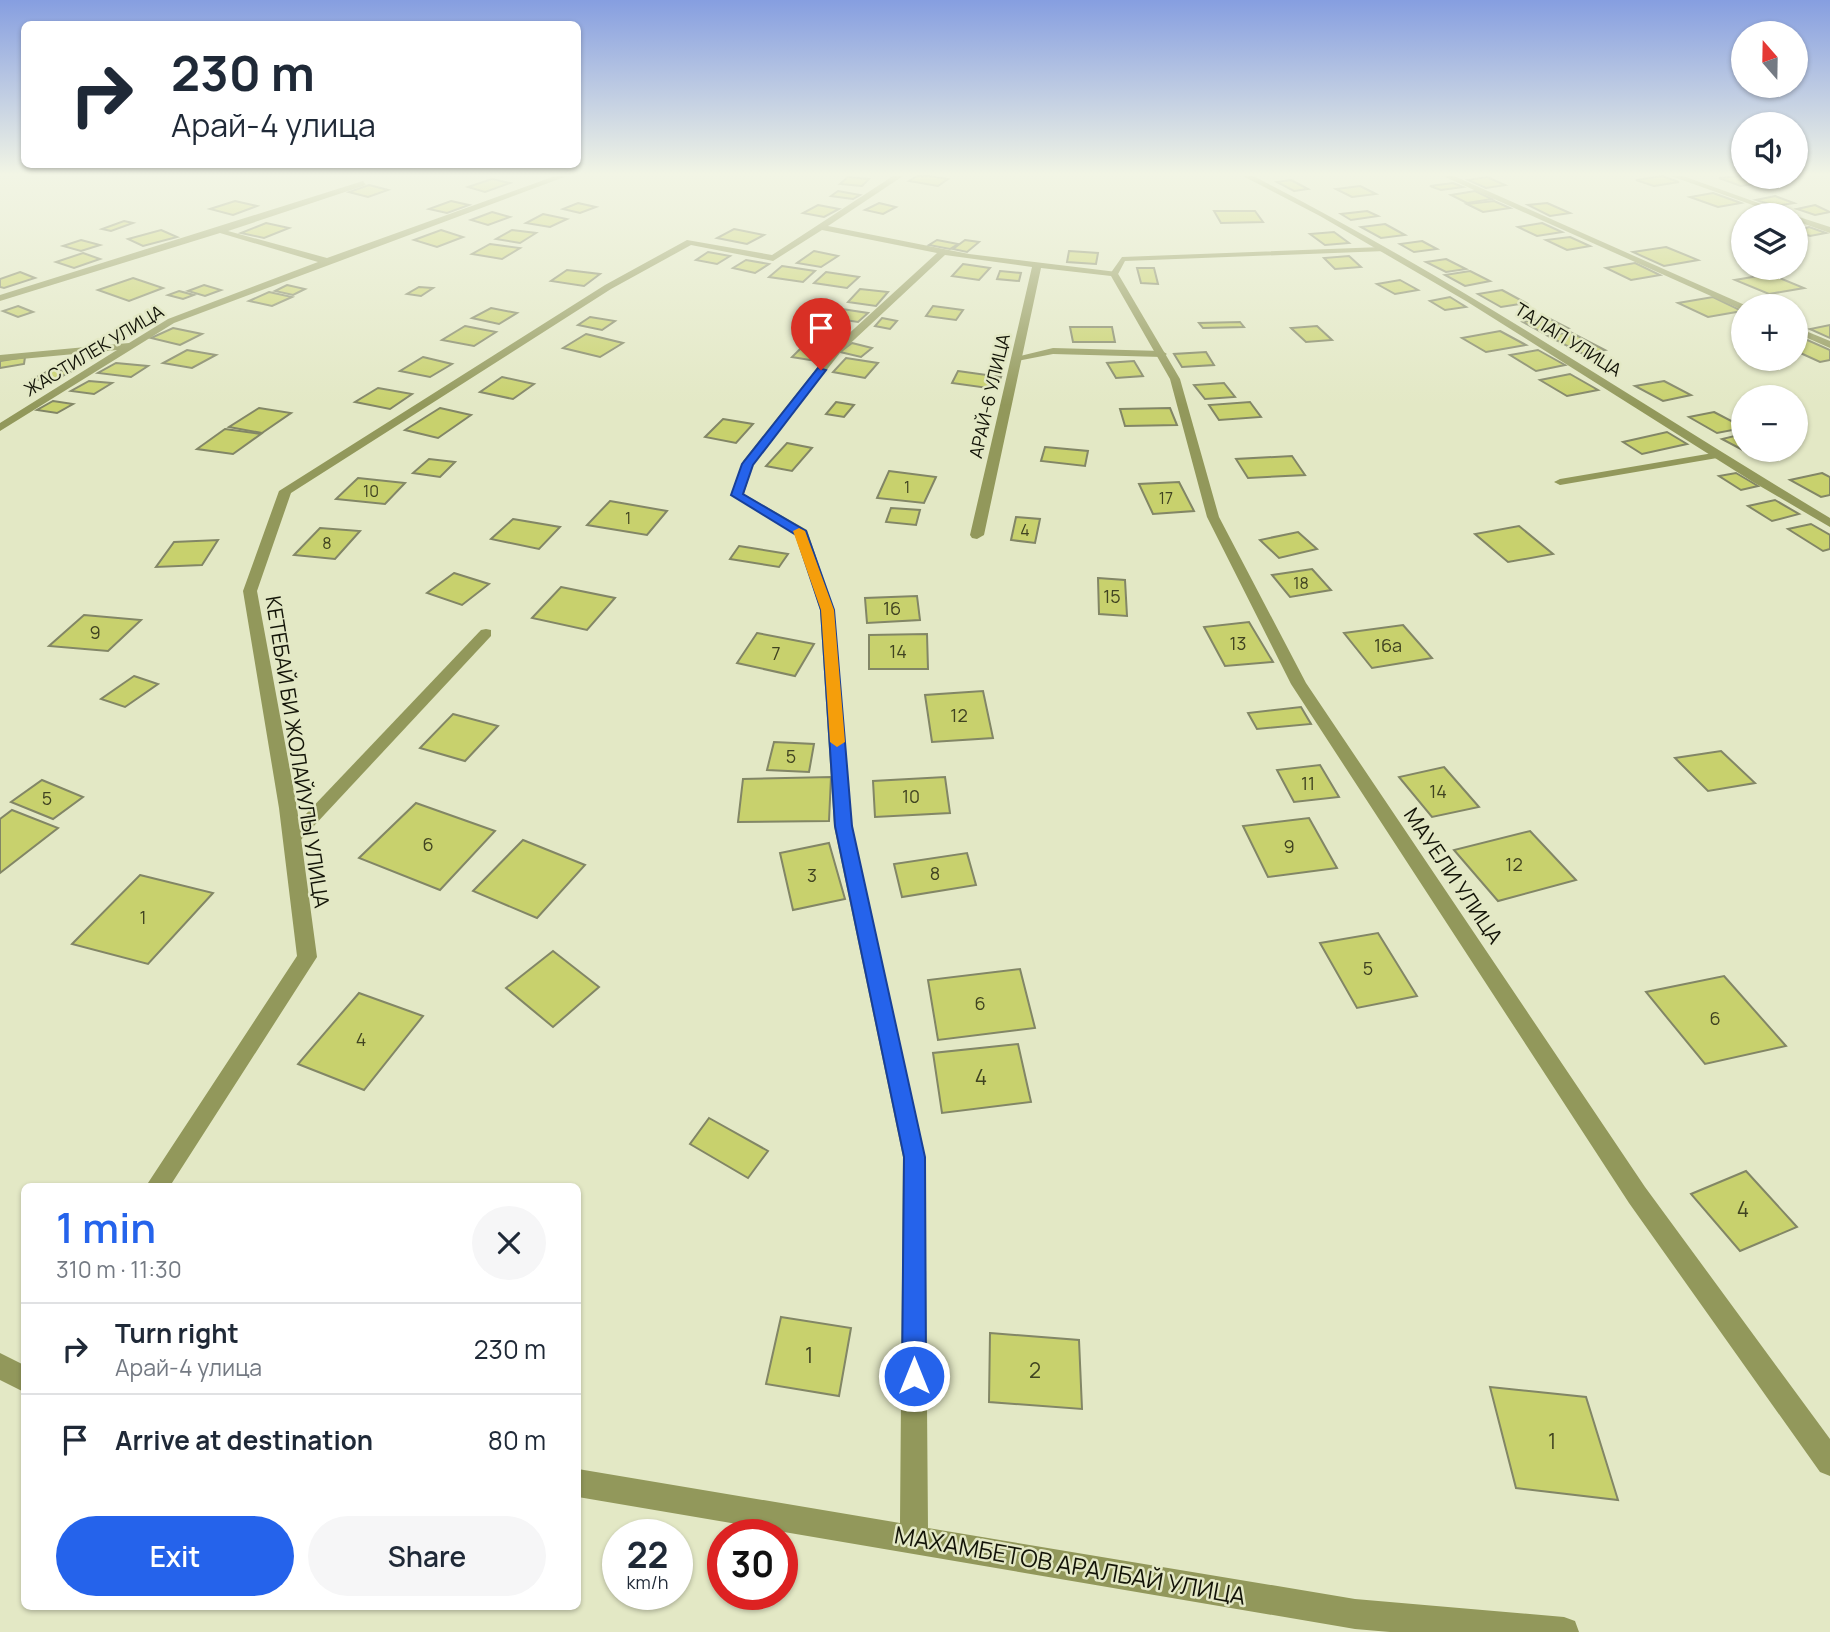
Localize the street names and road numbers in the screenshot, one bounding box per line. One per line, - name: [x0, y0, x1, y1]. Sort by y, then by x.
- street label: ТАЛАП УЛИЦА: [1511, 297, 1627, 382]
- street label: ЖАСТИЛЕК УЛИЦА: [19, 299, 168, 401]
- street label: АРАЙ-6 УЛИЦА: [963, 331, 1015, 460]
- street label: КЕТЕБАЙ БИ ЖОЛАЙУЛЫ УЛИЦА: [259, 594, 336, 910]
- street label: МАУЕЛИ УЛИЦА: [1398, 802, 1510, 949]
- street label: МАХАМБЕТОВ АРАЛБАЙ УЛИЦА: [892, 1517, 1248, 1612]

